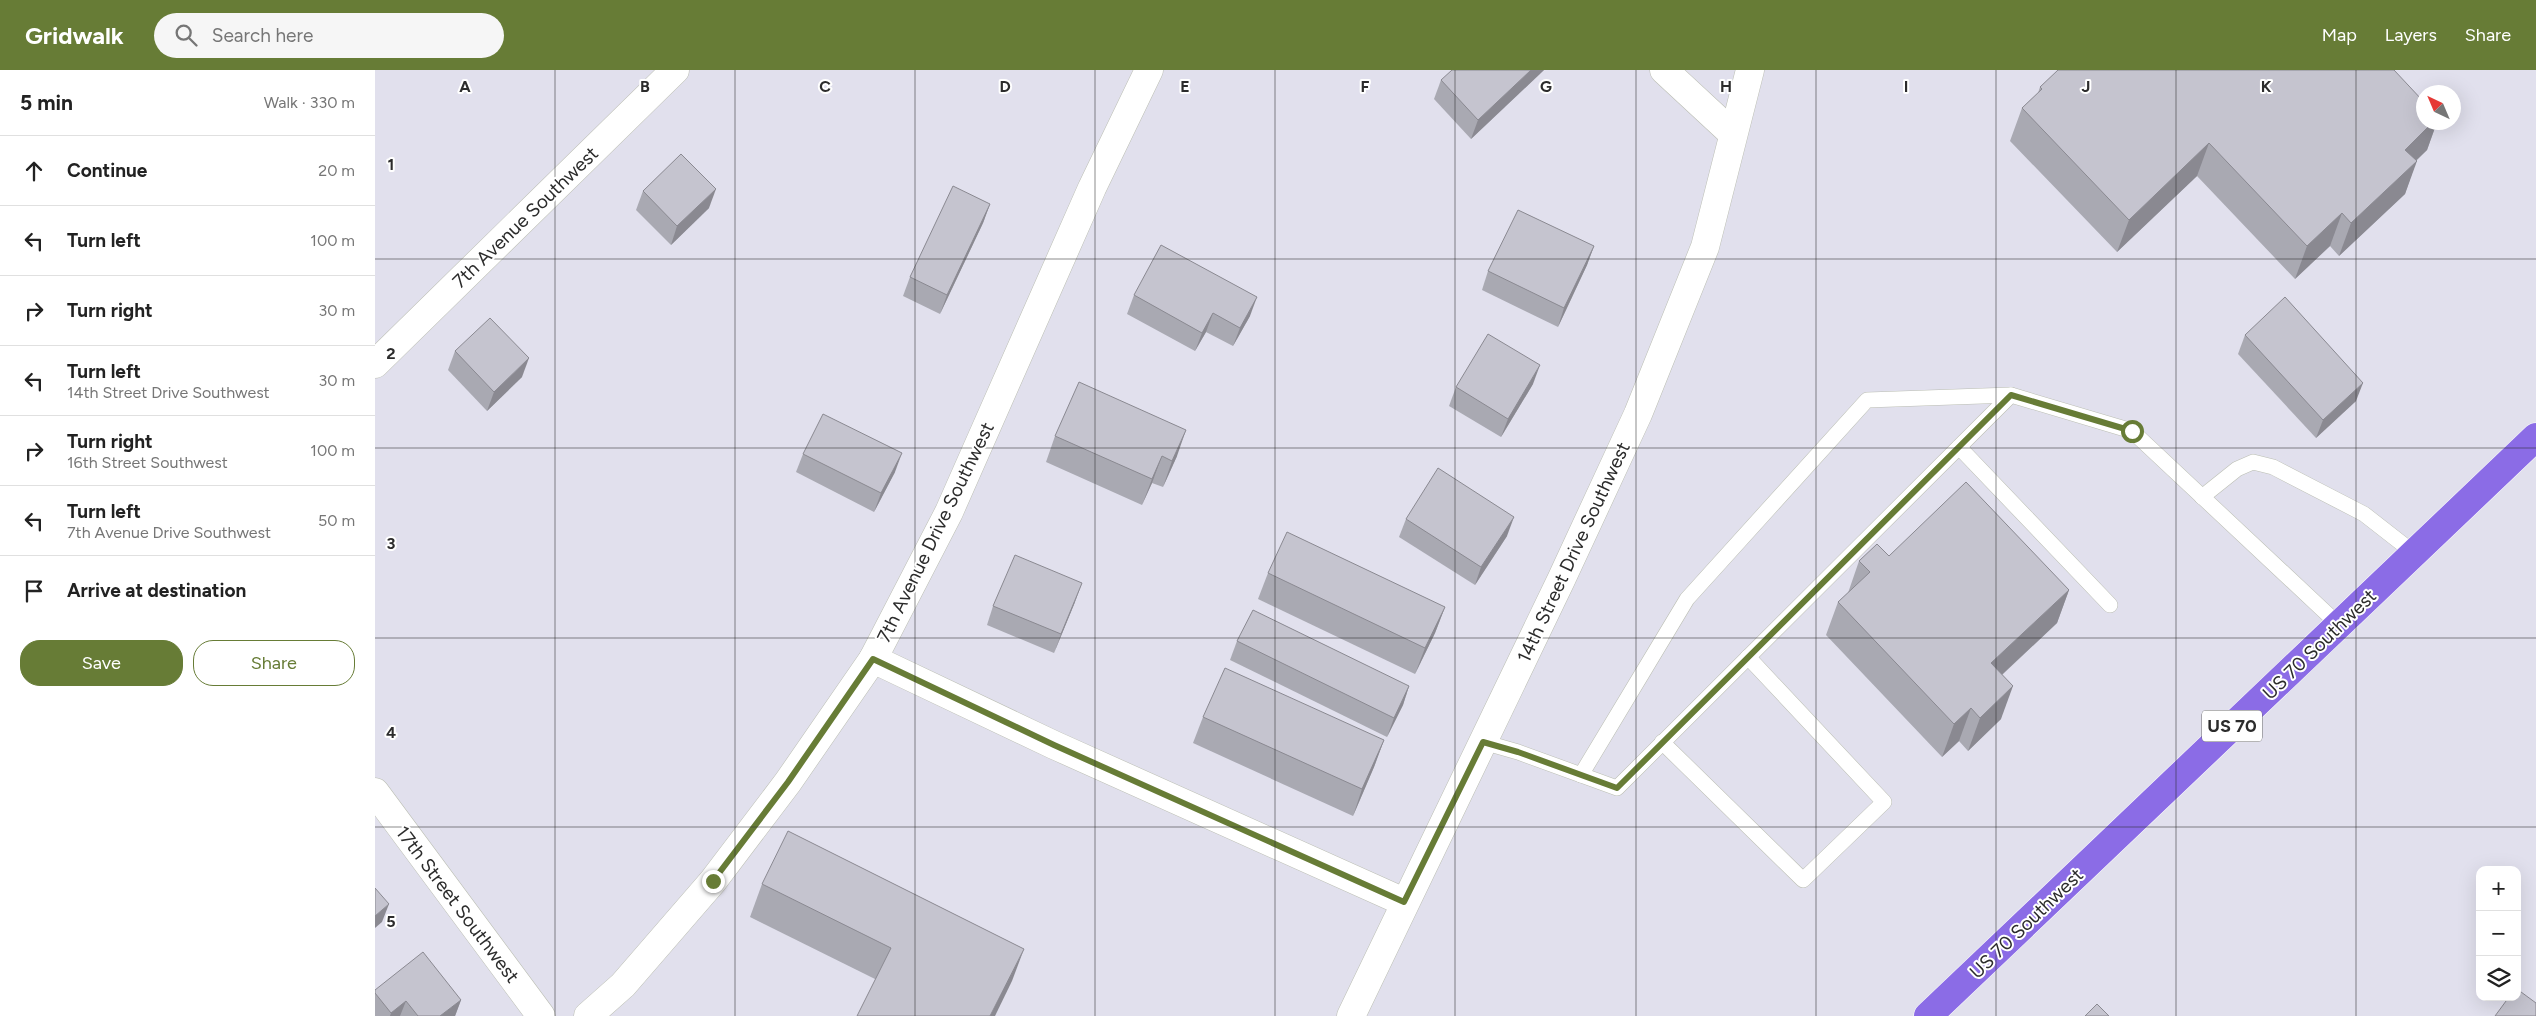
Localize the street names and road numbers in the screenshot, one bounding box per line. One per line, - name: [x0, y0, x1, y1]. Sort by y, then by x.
- street label: 7th Avenue Southwest: [448, 142, 603, 293]
- street label: 7th Avenue Drive Southwest: [872, 418, 999, 646]
- street label: 14th Street Drive Southwest: [1512, 438, 1635, 666]
- street label: US 70 Southwest: [2258, 584, 2381, 704]
- road number: US 70: [2202, 710, 2262, 741]
- street label: 17th Street Southwest: [391, 821, 524, 987]
- street label: US 70 Southwest: [1965, 863, 2088, 983]

